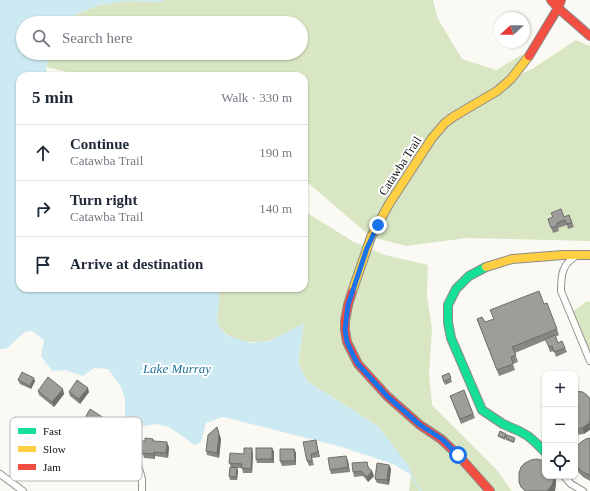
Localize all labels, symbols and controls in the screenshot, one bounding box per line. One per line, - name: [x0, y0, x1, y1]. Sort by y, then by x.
- north arrow: [494, 12, 530, 48]
- search box: [16, 16, 308, 60]
- icon: search: [30, 27, 52, 49]
- text: Search here: [62, 30, 132, 46]
- text: 5 min: [32, 88, 73, 107]
- text: Walk · 330 m: [221, 90, 292, 105]
- street label: Catawba Trail: [376, 133, 425, 198]
- text: Continue: [70, 136, 129, 152]
- icon: ahead: [32, 142, 54, 164]
- text: 190 m: [259, 145, 292, 160]
- text: Catawba Trail: [70, 153, 143, 168]
- text: Turn right: [70, 192, 137, 208]
- icon: right: [32, 198, 54, 220]
- text: 140 m: [259, 201, 292, 216]
- text: Catawba Trail: [70, 209, 143, 224]
- route end: [369, 216, 387, 234]
- icon: arrive: [32, 254, 54, 276]
- text: Arrive at destination: [70, 256, 203, 272]
- water label: Lake Murray: [142, 361, 211, 376]
- map controls: [542, 371, 578, 479]
- button: +: [542, 371, 578, 407]
- button: −: [542, 407, 578, 443]
- legend: [10, 417, 142, 481]
- text: Fast: [43, 425, 61, 437]
- text: Slow: [43, 443, 66, 455]
- button: locate: [542, 443, 578, 479]
- route start: [449, 446, 467, 464]
- text: Jam: [43, 461, 61, 473]

